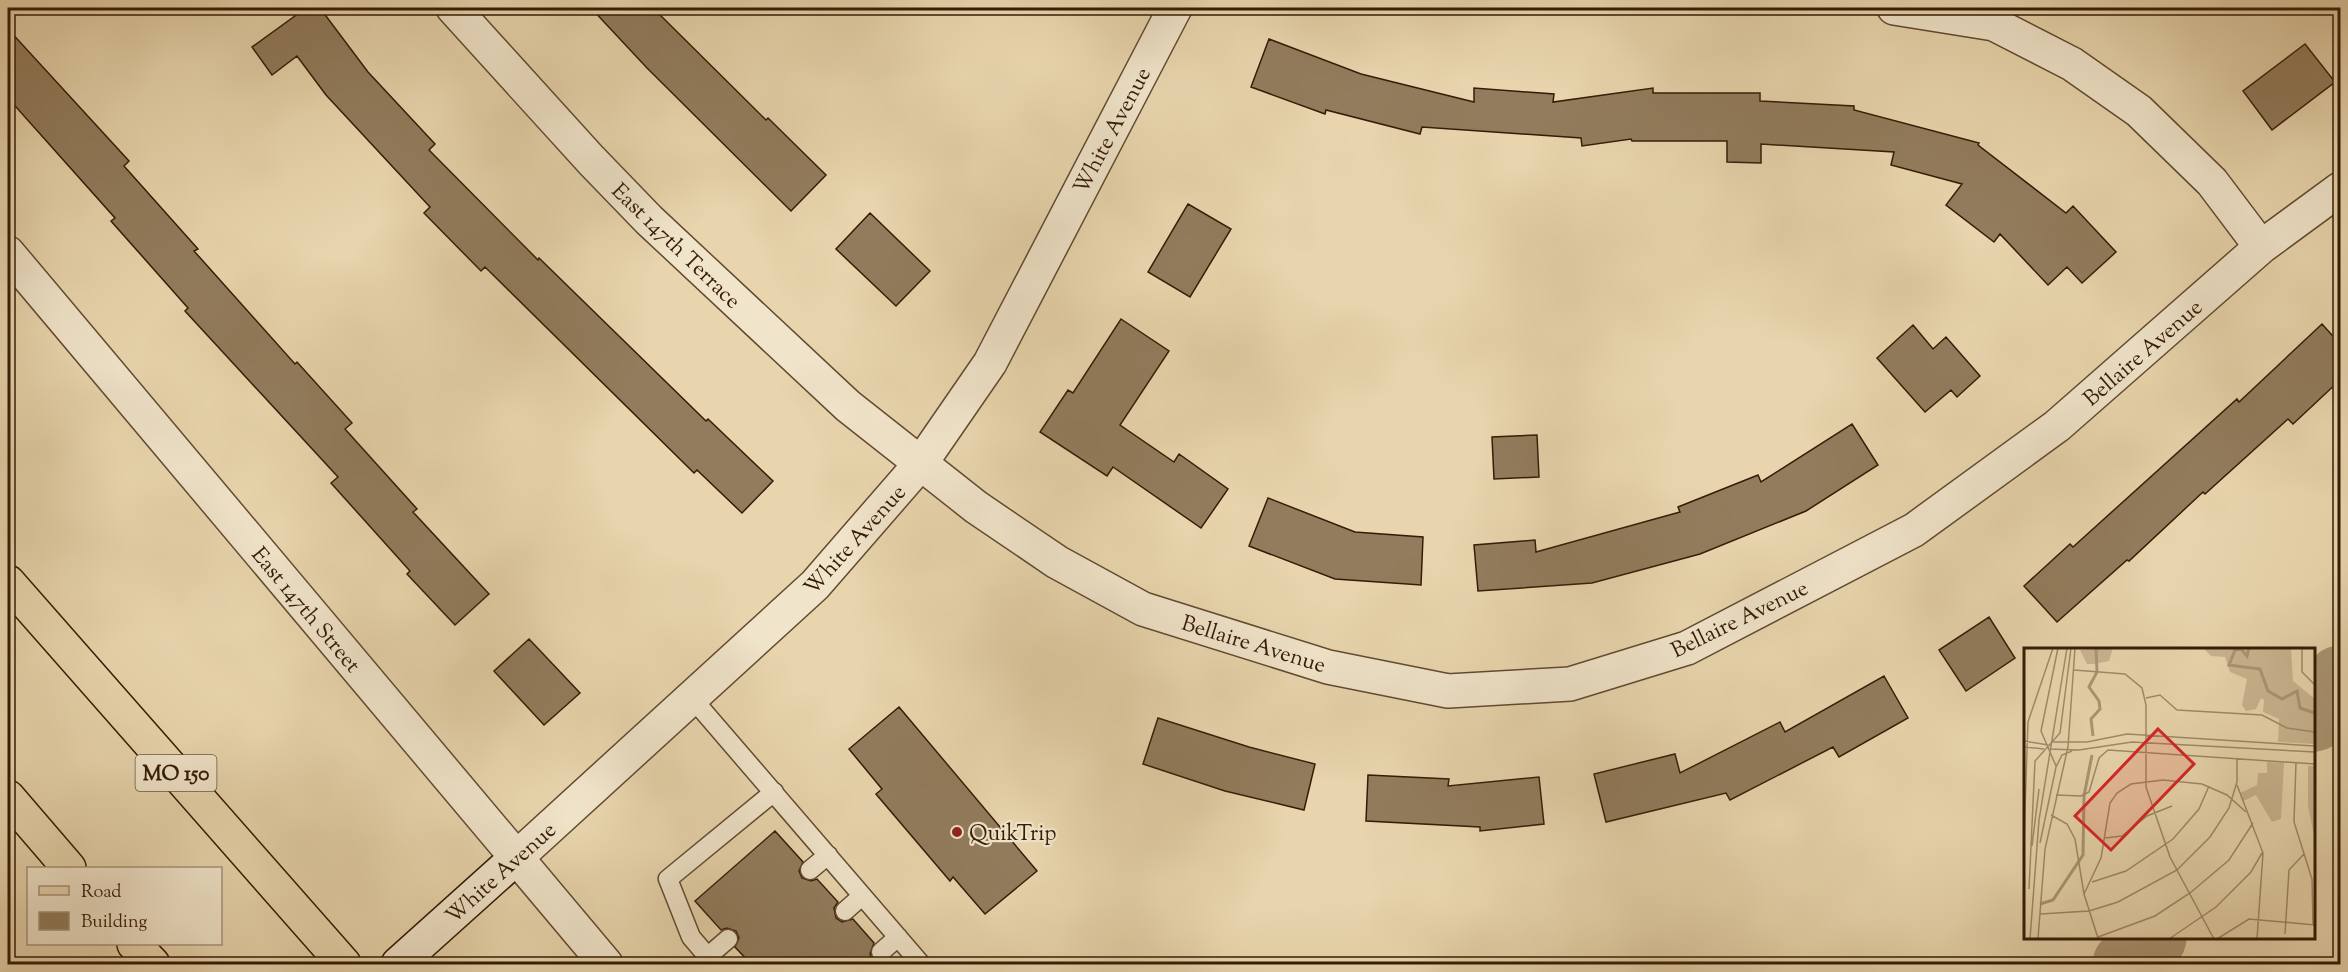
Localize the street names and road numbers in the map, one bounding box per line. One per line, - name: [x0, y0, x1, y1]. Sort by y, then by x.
- street label: White Avenue: [1067, 62, 1161, 200]
- street label: East 147th Terrace: [603, 177, 747, 317]
- street label: Bellaire Avenue: [2077, 293, 2211, 415]
- street label: White Avenue: [798, 478, 915, 604]
- street label: East 147th Street: [242, 541, 367, 681]
- street label: Bellaire Avenue: [1666, 574, 1814, 668]
- street label: Bellaire Avenue: [1177, 609, 1329, 683]
- road number: MO 150: [136, 755, 216, 791]
- street label: White Avenue: [439, 816, 565, 933]

